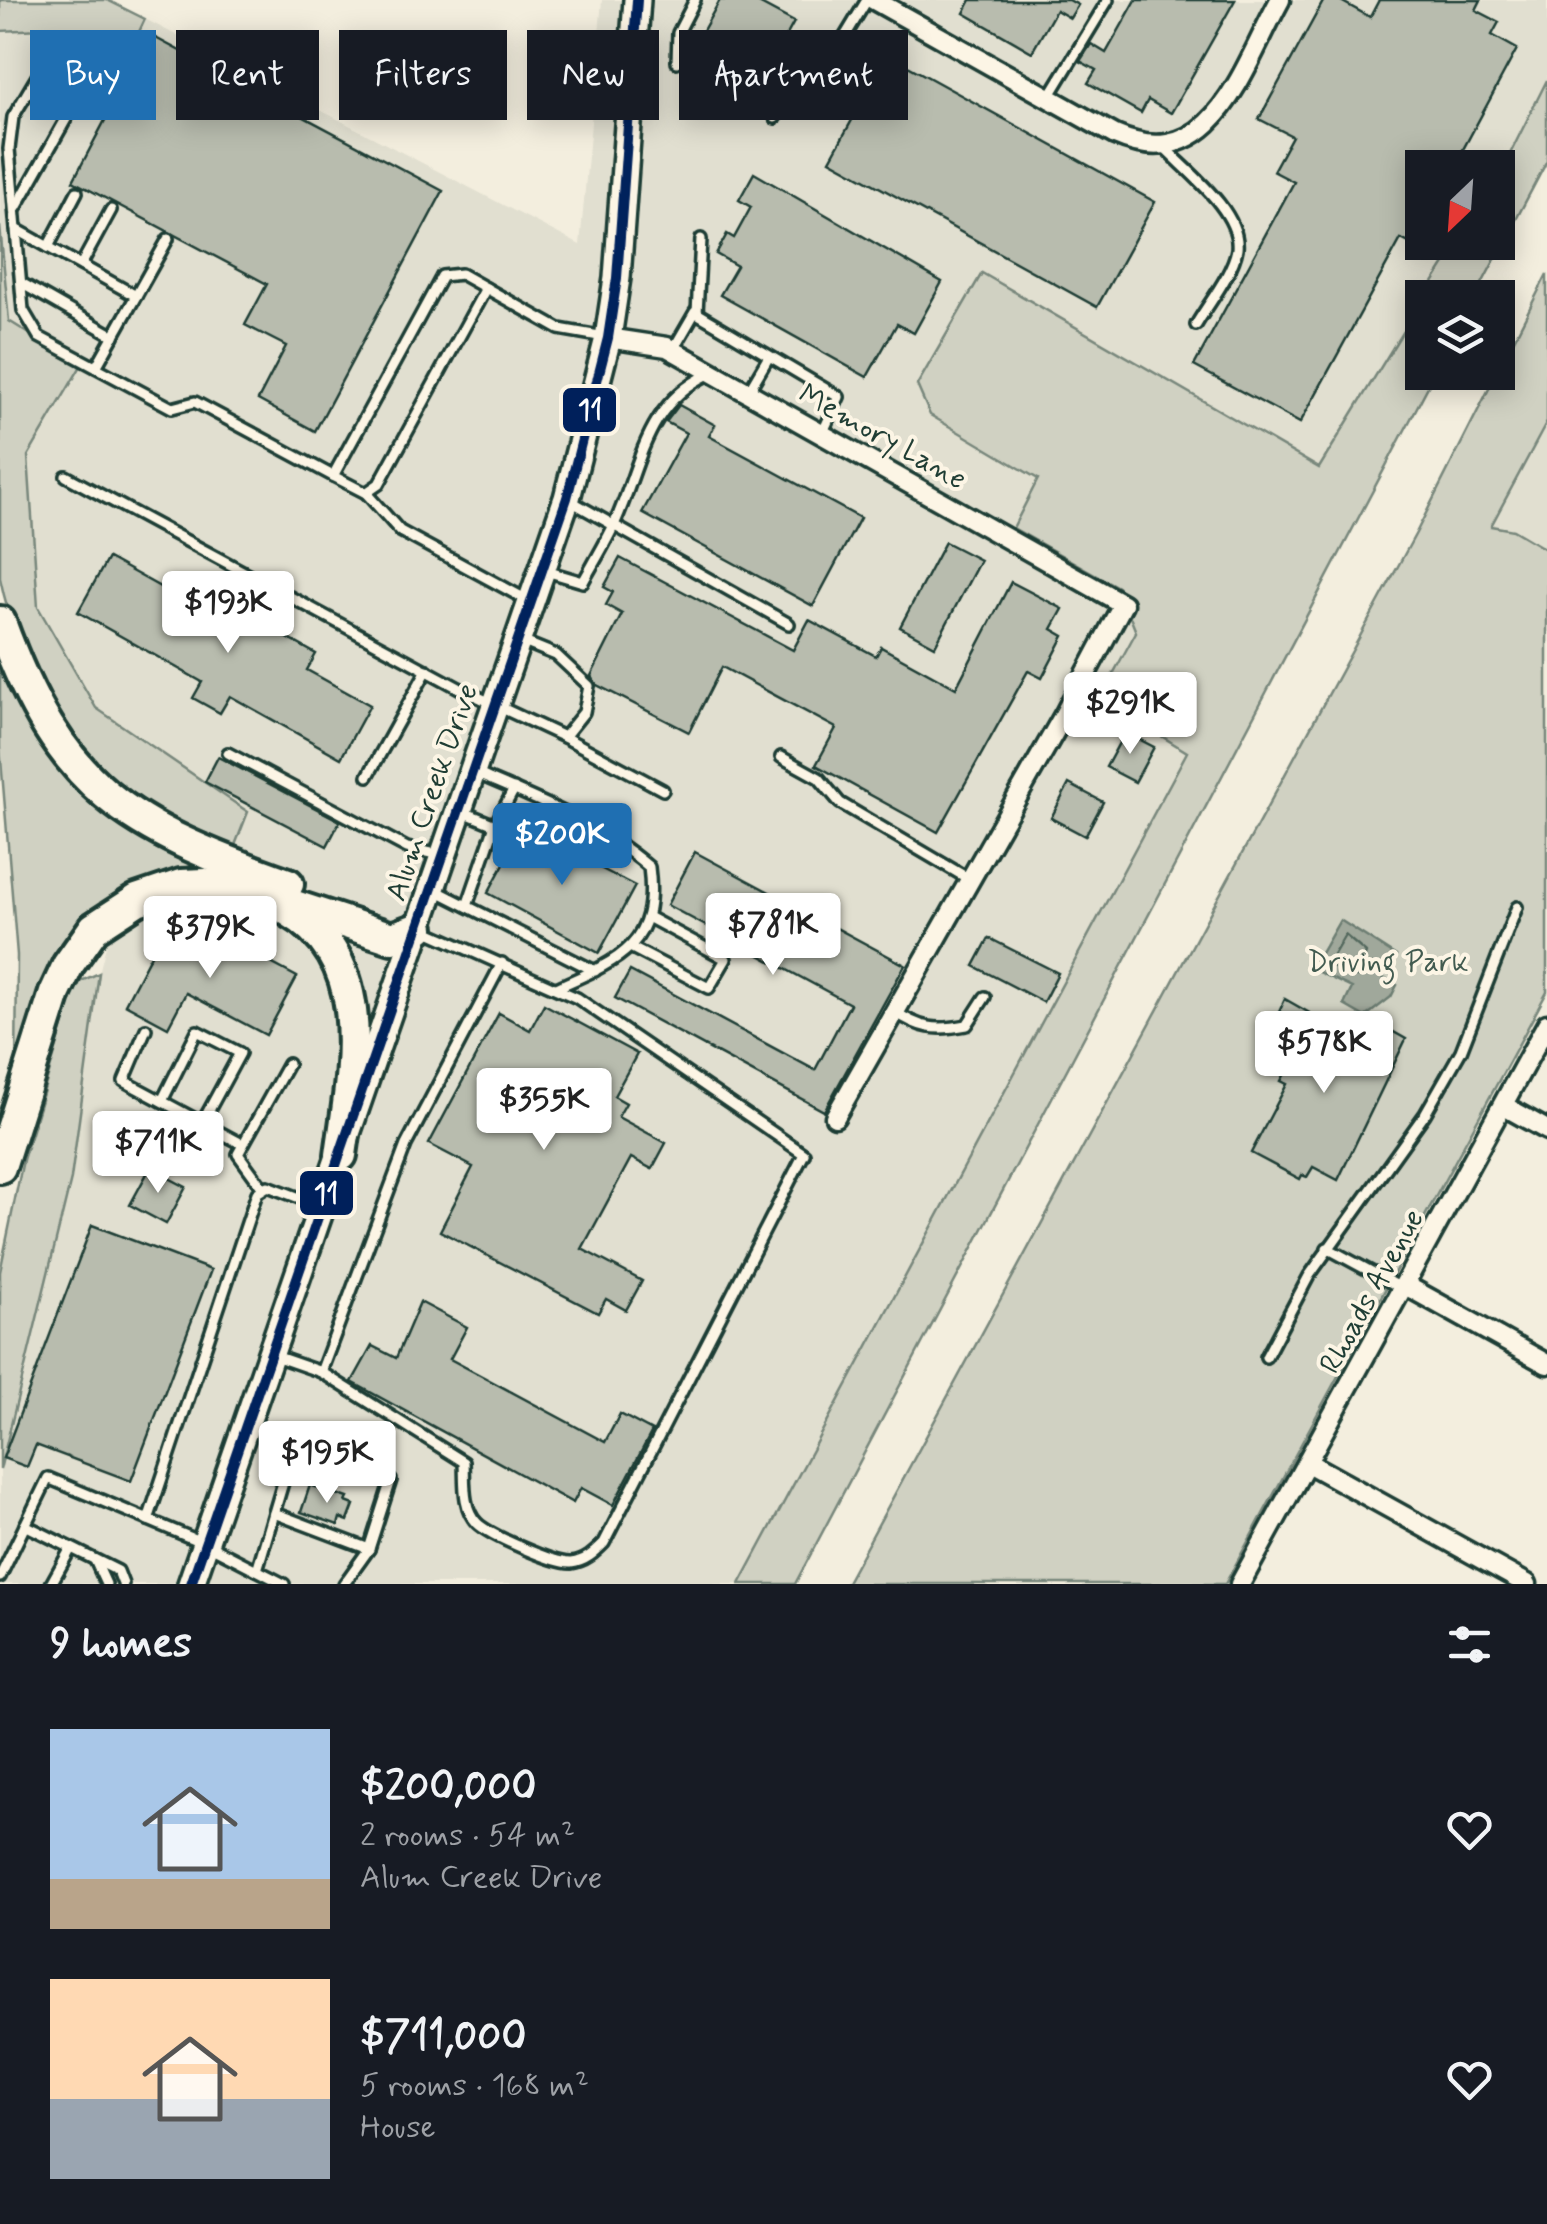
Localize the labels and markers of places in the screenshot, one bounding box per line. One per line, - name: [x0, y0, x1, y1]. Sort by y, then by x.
- pin: $193K: [158, 571, 298, 656]
- pin: $291K: [1060, 672, 1200, 757]
- pin: $200K: [492, 803, 632, 888]
- pin: $781K: [703, 893, 843, 978]
- pin: $379K: [140, 896, 280, 981]
- pin: $578K: [1254, 1011, 1394, 1096]
- pin: $355K: [474, 1068, 614, 1153]
- pin: $711K: [88, 1111, 228, 1196]
- pin: $195K: [257, 1421, 397, 1506]

